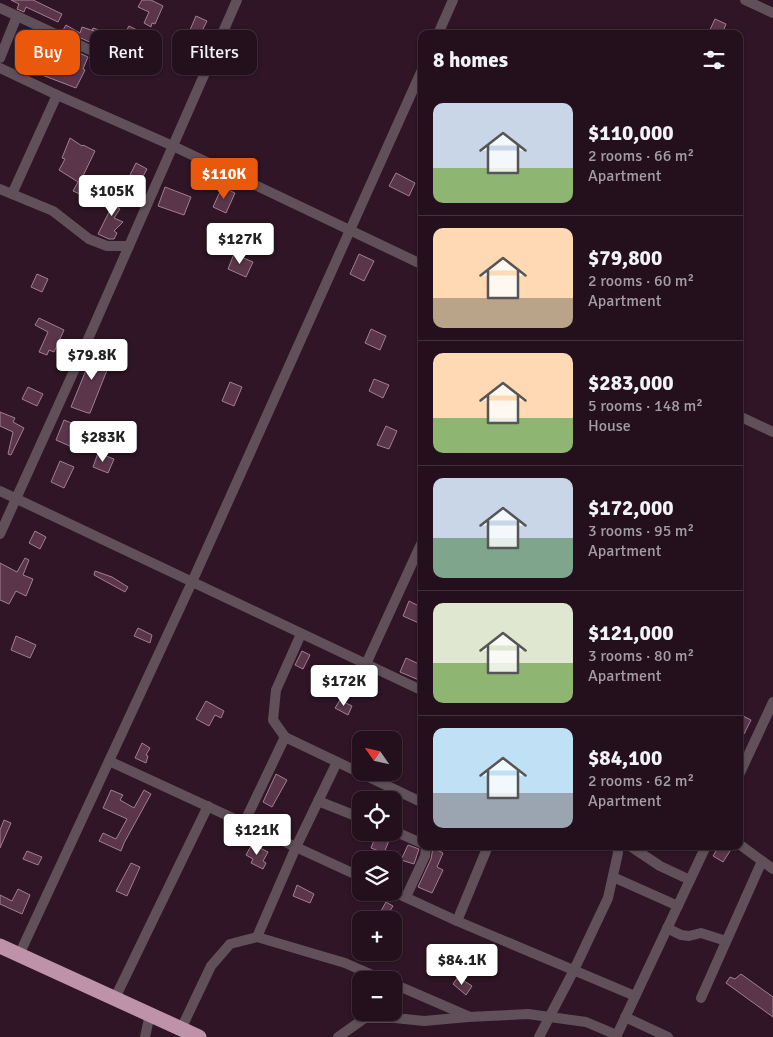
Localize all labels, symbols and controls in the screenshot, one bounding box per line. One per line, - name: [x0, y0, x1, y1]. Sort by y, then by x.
- chip: Buy: [15, 30, 80, 75]
- chip: Rent: [90, 30, 162, 75]
- chip: Filters: [172, 30, 257, 75]
- icon: filters: [700, 46, 728, 74]
- text: 8 homes: [433, 47, 508, 73]
- text: $110,000: [588, 120, 674, 146]
- icon: home: [473, 123, 533, 183]
- text: 2 rooms · 66 m²: [588, 146, 694, 166]
- pin: $110K: [189, 158, 259, 200]
- text: $110K: [202, 164, 246, 184]
- text: Apartment: [588, 166, 661, 186]
- pin: $105K: [77, 174, 147, 217]
- text: $105K: [90, 181, 134, 201]
- pin: $127K: [205, 222, 275, 265]
- text: $127K: [218, 229, 262, 249]
- text: $79,800: [588, 245, 662, 271]
- icon: home: [473, 248, 533, 308]
- text: 2 rooms · 60 m²: [588, 271, 694, 291]
- text: Apartment: [588, 291, 661, 311]
- pin: $79.8K: [51, 338, 133, 381]
- text: $79.8K: [67, 345, 117, 365]
- text: $283,000: [588, 370, 674, 396]
- icon: home: [473, 373, 533, 433]
- text: 5 rooms · 148 m²: [588, 396, 703, 416]
- text: House: [588, 416, 631, 436]
- pin: $283K: [68, 420, 138, 463]
- text: $283K: [81, 427, 125, 447]
- text: $172,000: [588, 495, 674, 521]
- icon: home: [473, 498, 533, 558]
- text: 3 rooms · 95 m²: [588, 521, 694, 541]
- text: Apartment: [588, 541, 661, 561]
- text: $121,000: [588, 620, 674, 646]
- icon: home: [473, 623, 533, 683]
- text: 3 rooms · 80 m²: [588, 646, 694, 666]
- pin: $172K: [309, 664, 379, 707]
- text: Apartment: [588, 666, 661, 686]
- text: $172K: [322, 671, 366, 691]
- north arrow: [352, 731, 402, 781]
- map controls: [352, 731, 402, 1021]
- text: $84,100: [588, 745, 662, 771]
- icon: home: [473, 748, 533, 808]
- text: 2 rooms · 62 m²: [588, 771, 694, 791]
- button: locate: [352, 791, 402, 841]
- text: Apartment: [588, 791, 661, 811]
- pin: $121K: [222, 814, 292, 856]
- text: $121K: [235, 820, 279, 840]
- button: layers: [352, 851, 402, 901]
- button: +: [352, 911, 402, 961]
- pin: $84.1K: [421, 944, 503, 986]
- text: $84.1K: [437, 950, 487, 970]
- button: −: [352, 971, 402, 1021]

